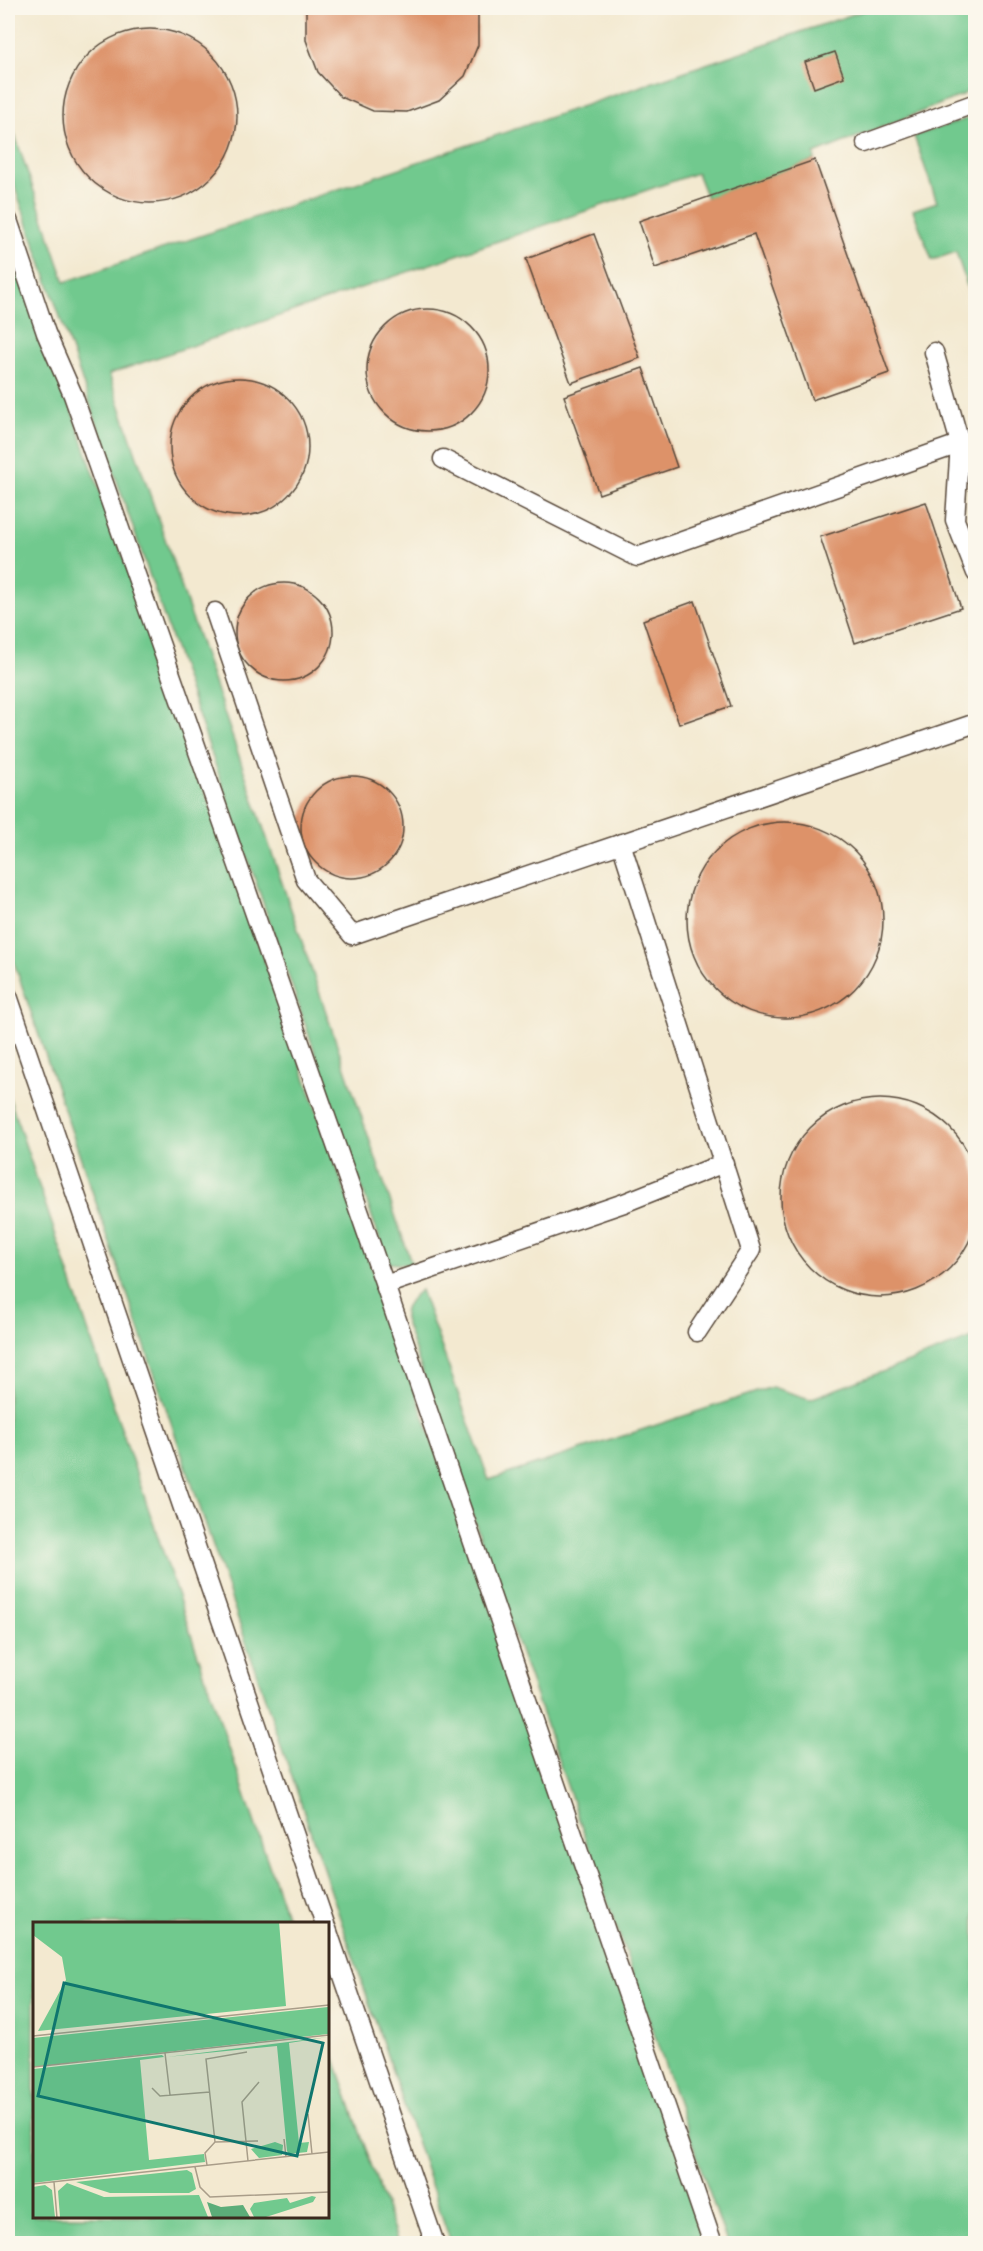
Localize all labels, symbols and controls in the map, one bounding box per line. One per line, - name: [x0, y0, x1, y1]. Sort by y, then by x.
- inset map: [33, 1922, 328, 2218]

